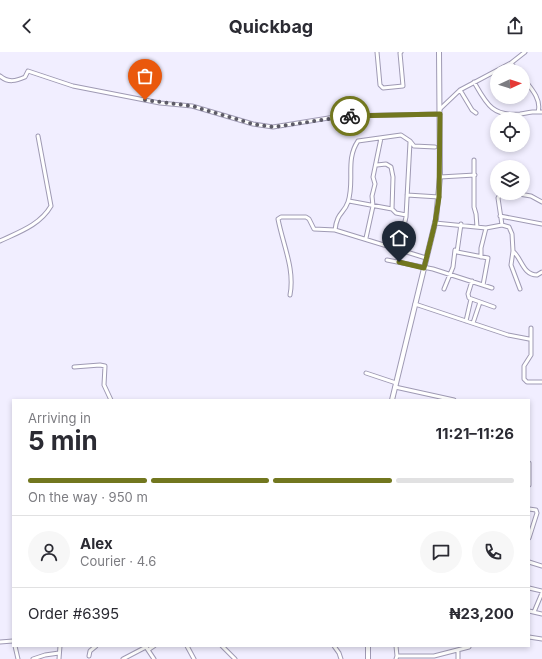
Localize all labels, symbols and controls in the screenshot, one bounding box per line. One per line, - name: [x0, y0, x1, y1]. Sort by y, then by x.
- icon: back: [16, 15, 38, 37]
- icon: share: [504, 15, 526, 37]
- text: Quickbag: [229, 16, 313, 37]
- pin: [128, 59, 162, 100]
- north arrow: [490, 64, 530, 104]
- map controls: [490, 64, 530, 200]
- icon: bag: [134, 65, 156, 87]
- courier: [330, 96, 370, 136]
- icon: bike: [339, 105, 361, 127]
- button: locate: [490, 112, 530, 152]
- button: layers: [490, 160, 530, 200]
- pin: [382, 221, 416, 262]
- icon: home: [388, 227, 410, 249]
- text: Arriving in: [28, 410, 91, 426]
- text: 11:21–11:26: [436, 424, 514, 443]
- text: 5 min: [28, 425, 98, 456]
- text: On the way · 950 m: [28, 489, 148, 505]
- button: person: [28, 531, 70, 573]
- button: chat: [420, 531, 462, 573]
- button: phone: [472, 531, 514, 573]
- text: Alex: [80, 534, 113, 553]
- text: Courier · 4.6: [80, 553, 156, 569]
- text: Order #6395: [28, 604, 119, 623]
- text: ₦23,200: [449, 604, 514, 623]

